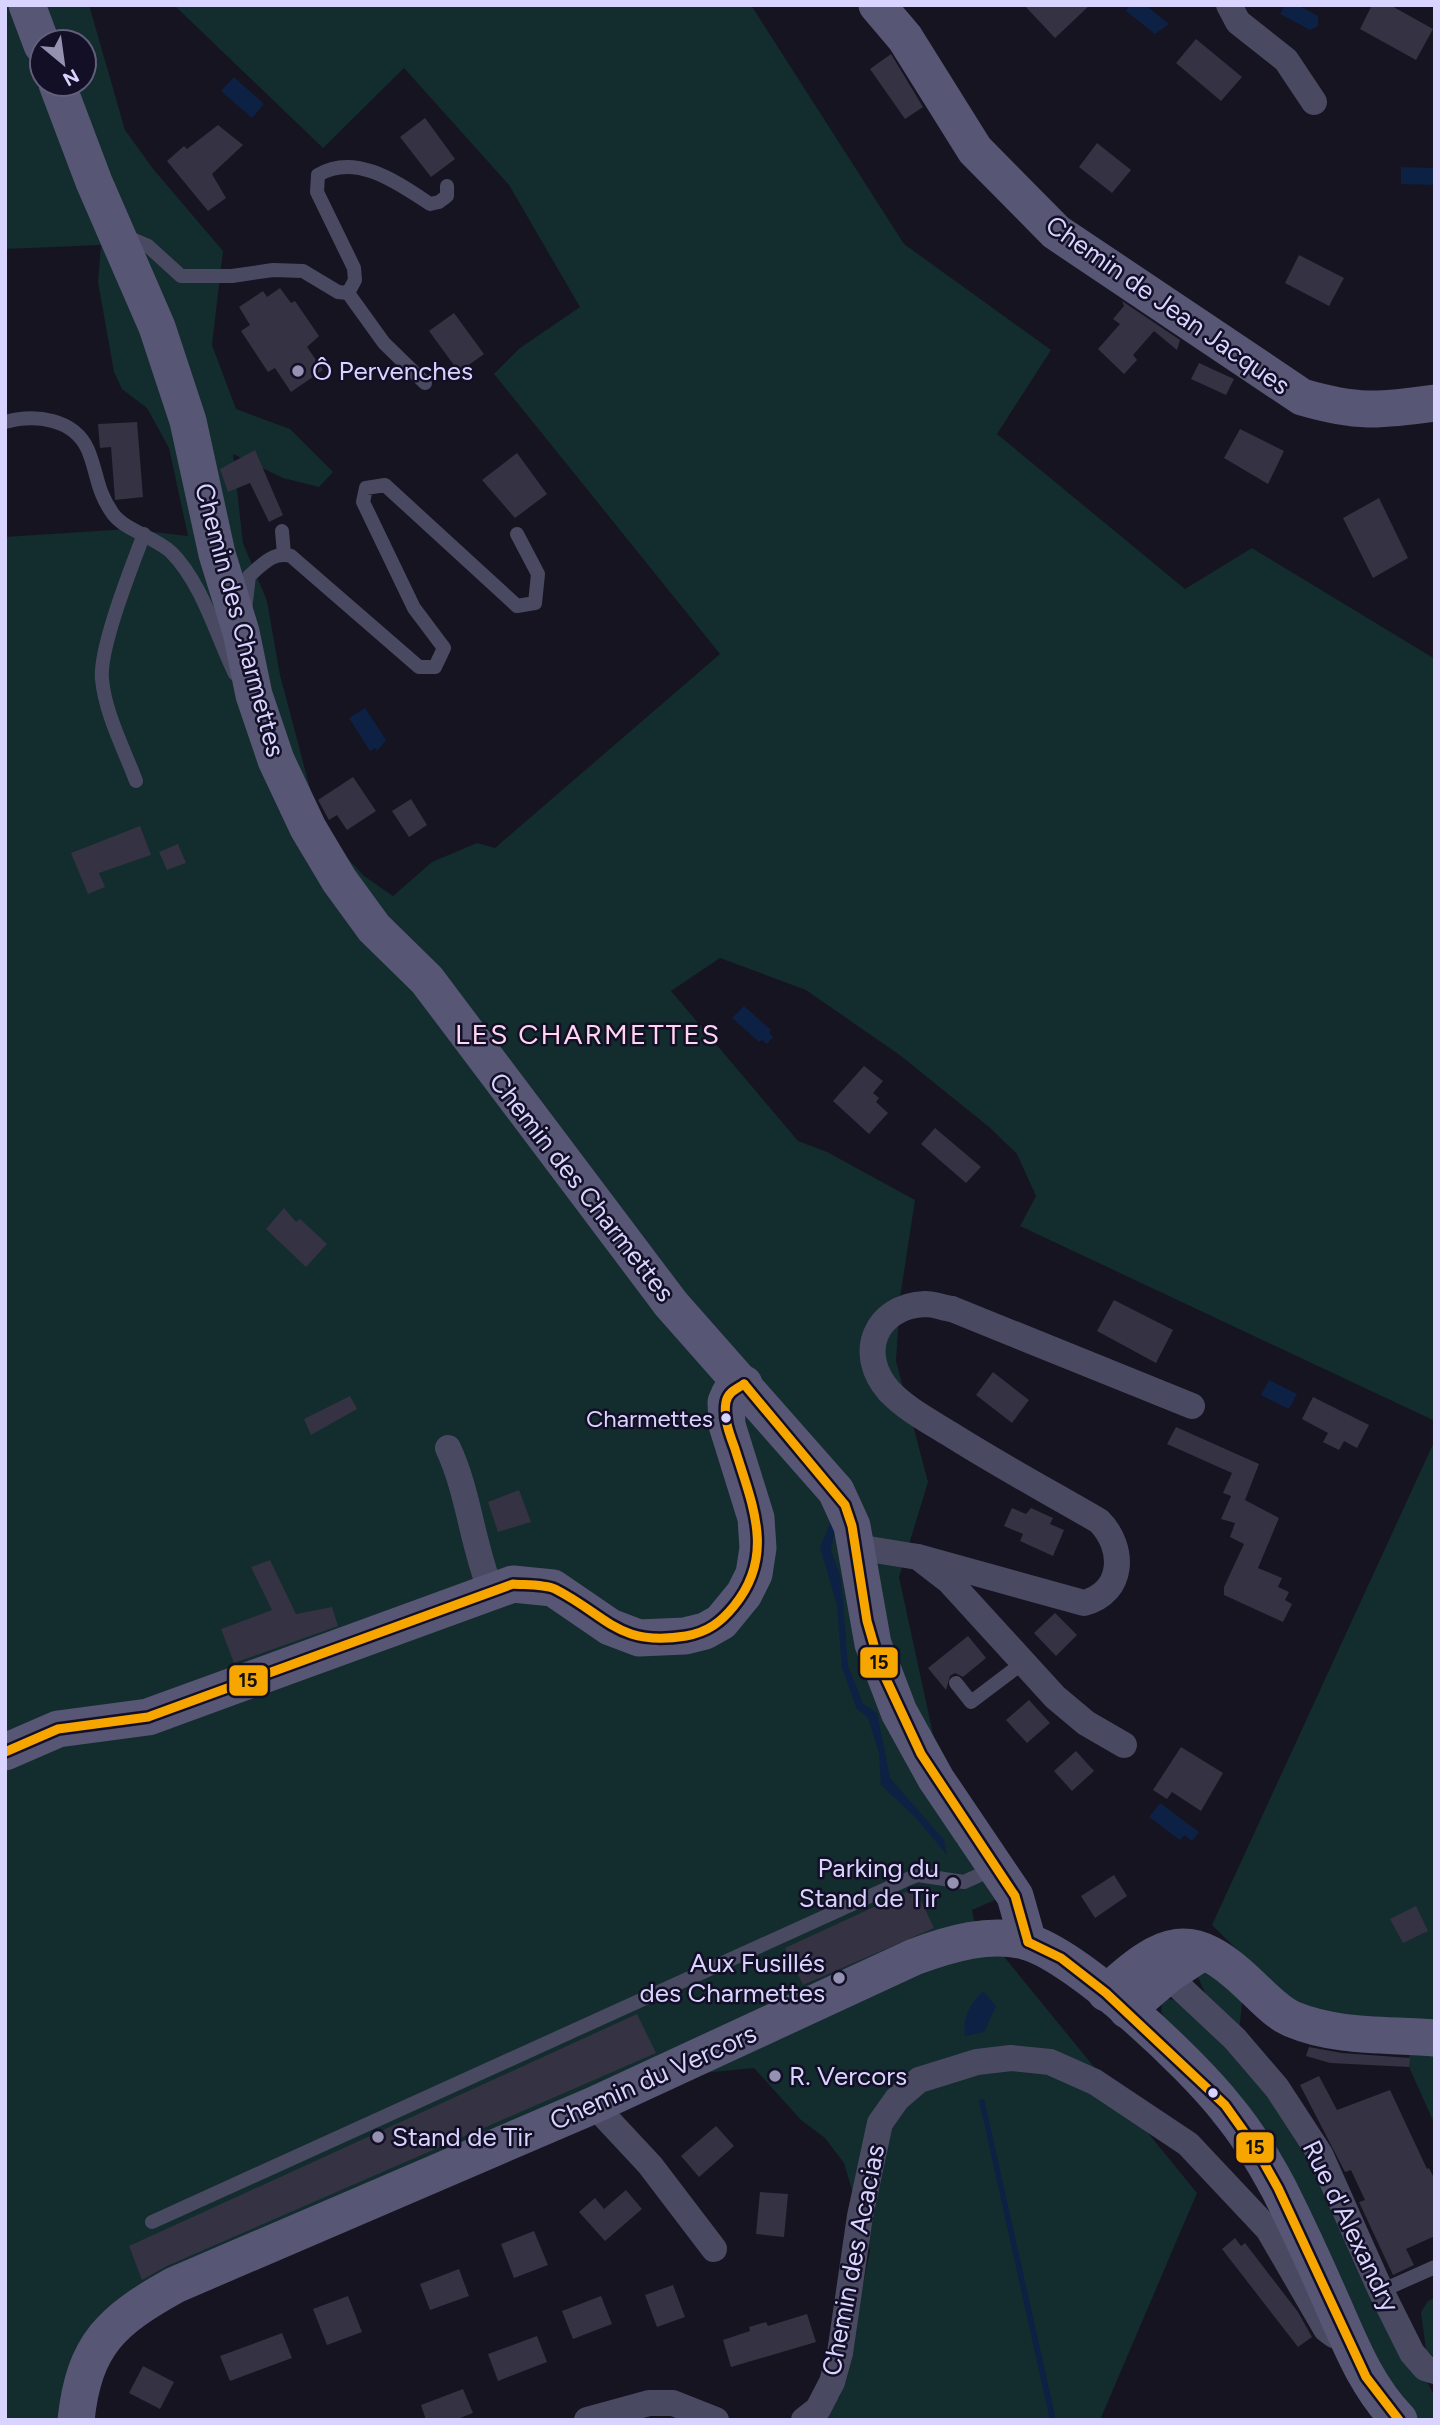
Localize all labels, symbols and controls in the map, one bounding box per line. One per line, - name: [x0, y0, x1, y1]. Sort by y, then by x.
- north arrow: [28, 28, 98, 98]
- text: N: [59, 64, 83, 91]
- street label: Chemin de Jean Jacques: [1040, 209, 1296, 401]
- place label: Ô Pervenches: [312, 355, 473, 387]
- marker: Ô Pervenches: [290, 363, 306, 379]
- street label: Chemin des Charmettes: [188, 480, 292, 760]
- district label: LES CHARMETTES: [455, 1017, 721, 1051]
- street label: Chemin des Charmettes: [483, 1066, 681, 1308]
- place label: Charmettes: [586, 1404, 713, 1433]
- marker: Charmettes: [719, 1411, 733, 1425]
- line badge: 15: [859, 1646, 899, 1679]
- text: 15: [869, 1651, 889, 1674]
- line badge: 15: [228, 1664, 269, 1697]
- text: 15: [238, 1669, 258, 1692]
- place label: Parking du Stand de Tir: [799, 1852, 939, 1914]
- marker: Parking du Stand de Tir: [945, 1875, 961, 1891]
- place label: Aux Fusillés des Charmettes: [640, 1947, 825, 2009]
- marker: Aux Fusillés des Charmettes: [831, 1970, 847, 1986]
- street label: Chemin du Vercors: [545, 2017, 761, 2137]
- place label: R. Vercors: [789, 2060, 907, 2092]
- marker: R. Vercors: [767, 2068, 783, 2084]
- unlabelled marker: [1206, 2086, 1220, 2100]
- place label: Stand de Tir: [392, 2121, 532, 2153]
- marker: Stand de Tir: [370, 2129, 386, 2145]
- line badge: 15: [1235, 2131, 1275, 2164]
- street label: Rue d'Alexandry: [1296, 2135, 1406, 2317]
- text: 15: [1245, 2136, 1265, 2159]
- street label: Chemin des Acacias: [815, 2142, 891, 2378]

